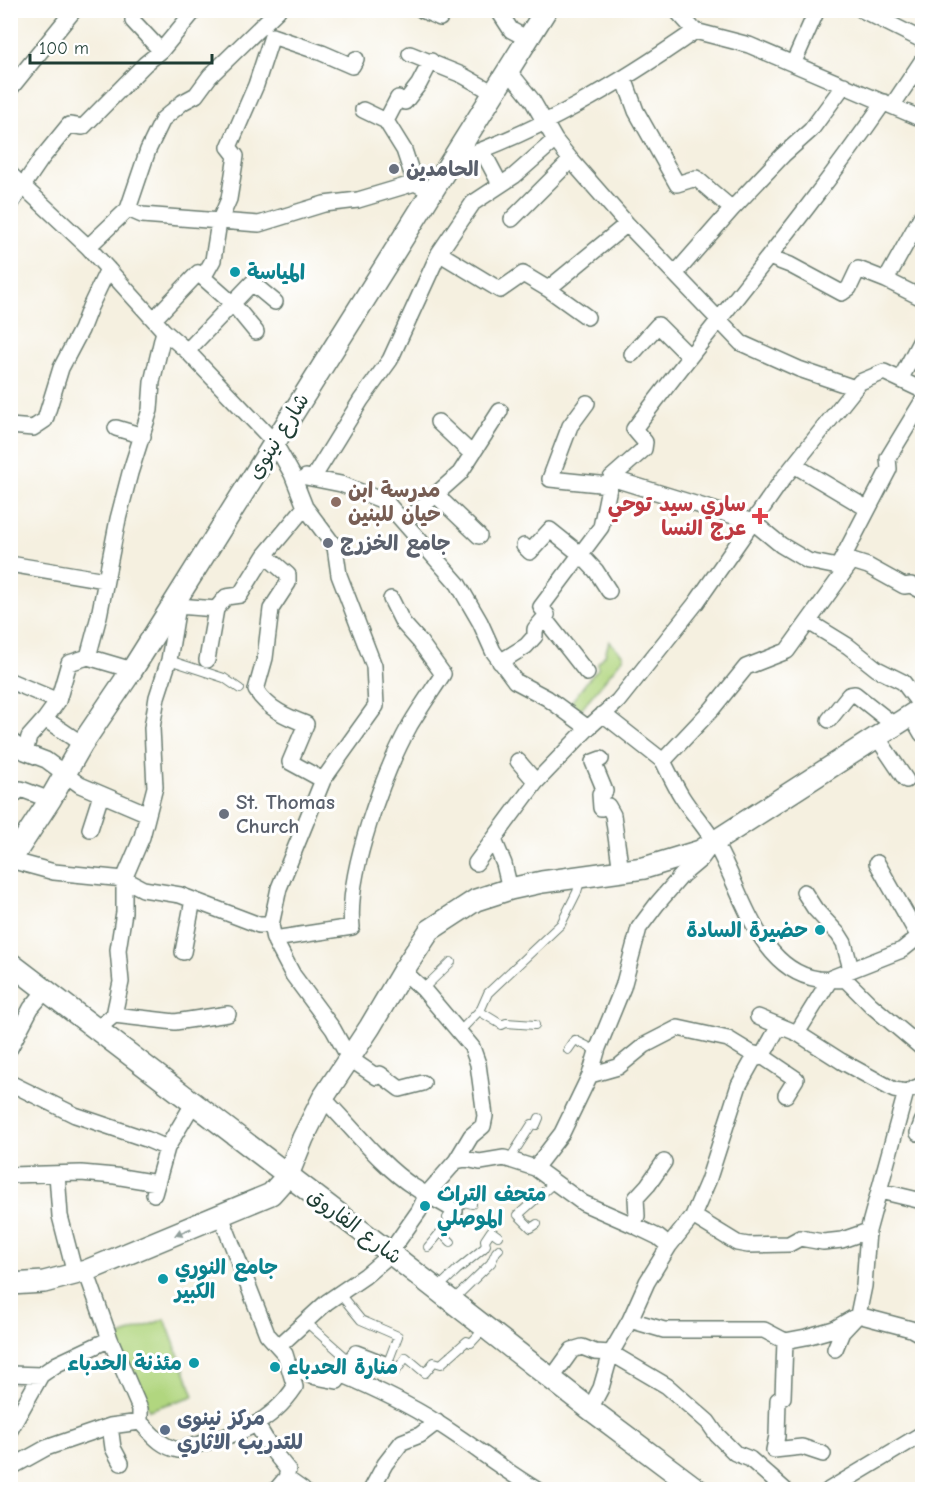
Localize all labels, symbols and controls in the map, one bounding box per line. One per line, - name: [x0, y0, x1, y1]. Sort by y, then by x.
- scale bar: [30, 27, 212, 65]
- text: 100 m: [39, 38, 89, 59]
- place label: الحامدين: [406, 157, 479, 182]
- marker: الحامدين: [387, 162, 401, 176]
- place label: المياسة: [247, 260, 305, 285]
- marker: المياسة: [228, 265, 242, 279]
- street label: شارع نينوى: [242, 389, 316, 485]
- place label: مدرسة ابن حيان للبنين: [348, 478, 441, 527]
- place label: ساري سيد توحي عرج النسا: [608, 492, 746, 541]
- marker: مدرسة ابن حيان للبنين: [329, 495, 343, 509]
- marker: ساري سيد توحي عرج النسا: [751, 507, 769, 525]
- place label: جامع الخزرج: [340, 531, 451, 558]
- marker: جامع الخزرج: [321, 536, 335, 550]
- place label: St. Thomas Church: [236, 790, 335, 838]
- marker: St. Thomas Church: [217, 807, 231, 821]
- place label: حضيرة السادة: [686, 918, 808, 943]
- marker: حضيرة السادة: [813, 923, 827, 937]
- place label: متحف التراث الموصلي: [437, 1182, 546, 1237]
- street label: شارع الفاروق: [301, 1183, 407, 1271]
- marker: متحف التراث الموصلي: [418, 1199, 432, 1213]
- one-way arrow: [173, 1227, 191, 1237]
- place label: جامع النوري الكبير: [173, 1255, 278, 1304]
- marker: جامع النوري الكبير: [156, 1272, 170, 1286]
- place label: مئذنة الحدباء: [67, 1351, 182, 1376]
- place label: منارة الحدباء: [287, 1355, 398, 1380]
- marker: مئذنة الحدباء: [187, 1356, 201, 1370]
- marker: منارة الحدباء: [268, 1360, 282, 1374]
- place label: مركز نينوى للتدريب الاثاري: [177, 1406, 303, 1458]
- marker: مركز نينوى للتدريب الاثاري: [158, 1423, 172, 1437]

